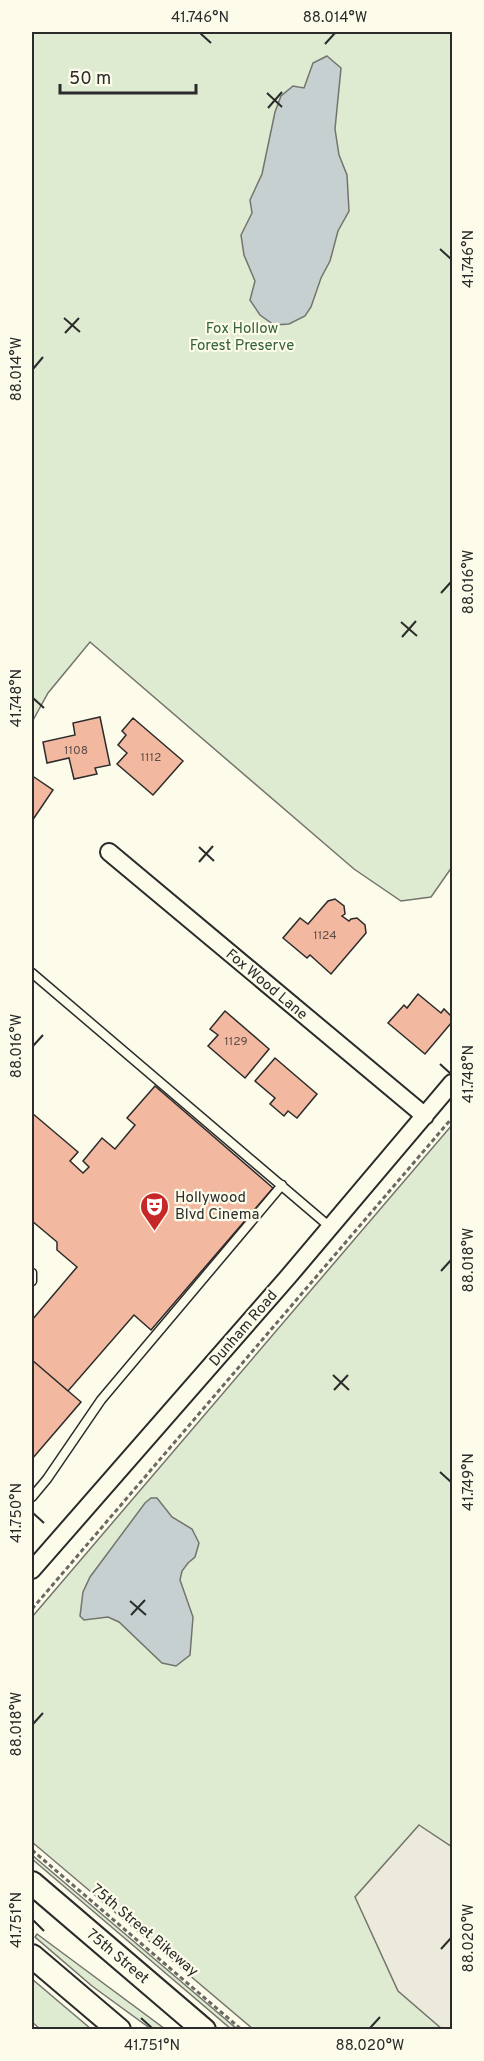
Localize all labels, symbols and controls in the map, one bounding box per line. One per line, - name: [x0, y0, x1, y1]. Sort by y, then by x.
- text: 41.746°N: [171, 9, 229, 28]
- text: 88.014°W: [303, 9, 367, 28]
- scale bar: [60, 57, 196, 95]
- text: 50 m: [69, 68, 111, 91]
- text: 41.746°N: [460, 230, 479, 288]
- park label: Fox Hollow Forest Preserve: [190, 320, 294, 356]
- text: 88.014°W: [8, 337, 27, 401]
- text: 88.016°W: [460, 550, 479, 614]
- text: 41.748°N: [8, 669, 27, 727]
- house number: 1108: [64, 743, 88, 759]
- house number: 1112: [141, 750, 161, 766]
- house number: 1124: [313, 928, 337, 944]
- street label: Fox Wood Lane: [221, 945, 311, 1025]
- text: 88.016°W: [8, 1014, 27, 1078]
- house number: 1129: [224, 1034, 248, 1050]
- text: 41.748°N: [460, 1045, 479, 1103]
- place label: Hollywood Blvd Cinema: [175, 1189, 259, 1225]
- theatre icon: Hollywood Blvd Cinema: [138, 1190, 170, 1232]
- text: 88.018°W: [460, 1228, 479, 1292]
- street label: Dunham Road: [206, 1287, 282, 1371]
- text: 41.749°N: [460, 1453, 479, 1511]
- text: 41.750°N: [8, 1483, 27, 1543]
- text: 88.018°W: [8, 1692, 27, 1756]
- street label: 75th Street Bikeway: [88, 1880, 202, 1980]
- text: 41.751°N: [8, 1892, 27, 1948]
- text: 88.020°W: [460, 1904, 479, 1972]
- street label: 75th Street: [83, 1925, 153, 1987]
- text: 41.751°N: [124, 2037, 180, 2056]
- text: 88.020°W: [336, 2037, 404, 2056]

